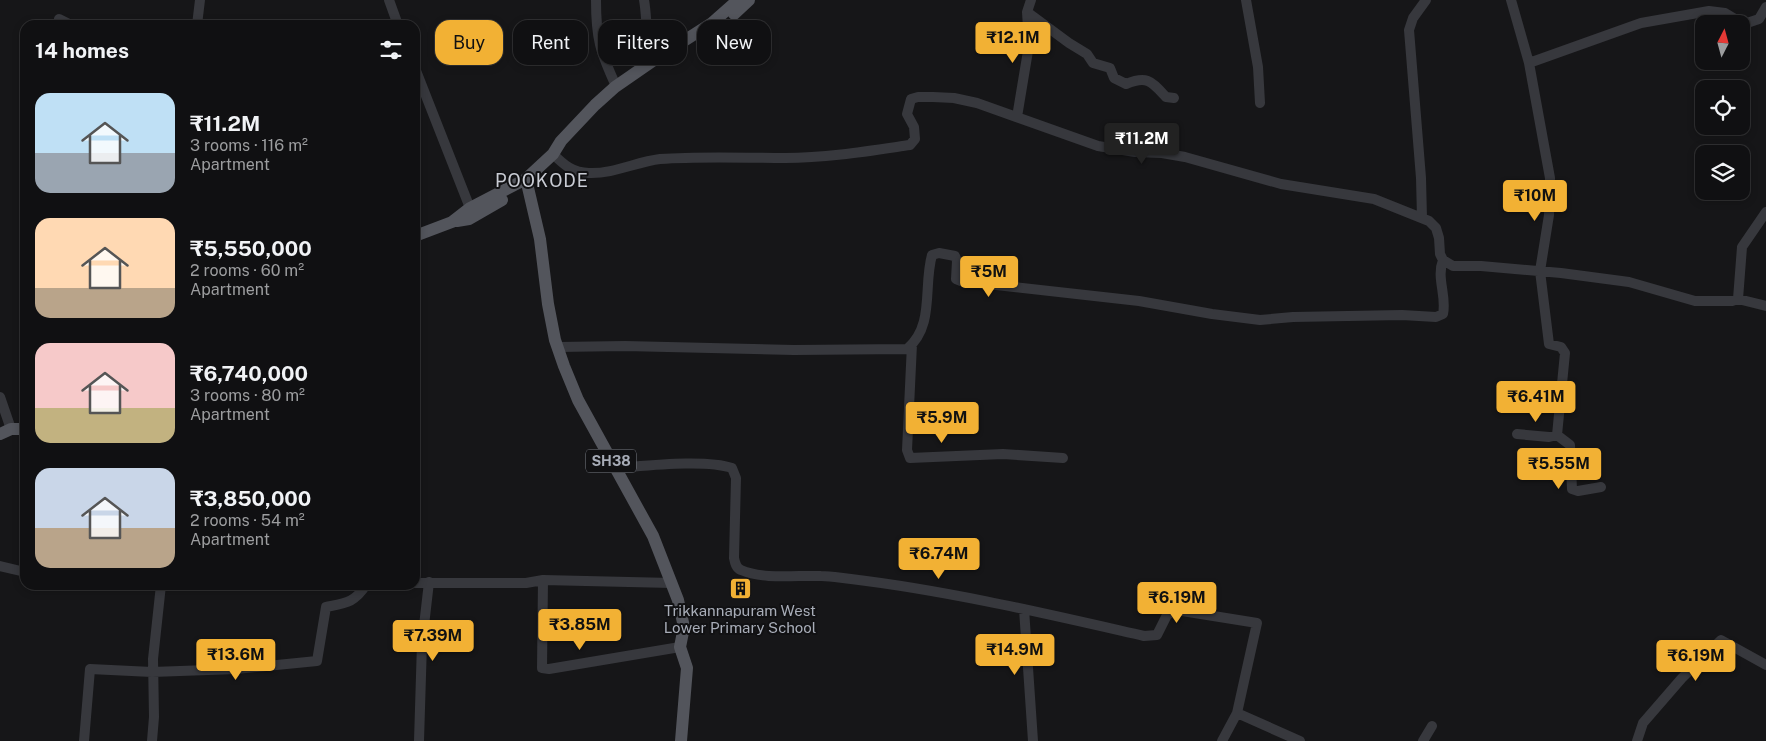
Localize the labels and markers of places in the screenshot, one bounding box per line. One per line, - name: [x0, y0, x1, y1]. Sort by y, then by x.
- pin: ₹12.1M: [972, 22, 1054, 64]
- pin: ₹11.2M: [1101, 122, 1183, 165]
- pin: ₹10M: [1505, 180, 1565, 222]
- pin: ₹5M: [965, 256, 1013, 298]
- pin: ₹6.41M: [1495, 380, 1577, 423]
- pin: ₹5.9M: [907, 402, 977, 444]
- pin: ₹5.55M: [1518, 448, 1600, 490]
- pin: ₹6.74M: [898, 538, 980, 580]
- building icon: Trikkannapuram West Lower Primary School: [728, 576, 752, 600]
- pin: ₹6.19M: [1136, 582, 1218, 624]
- place label: Trikkannapuram West Lower Primary School: [664, 602, 816, 636]
- pin: ₹3.85M: [539, 608, 621, 651]
- pin: ₹7.39M: [392, 620, 474, 662]
- pin: ₹14.9M: [974, 634, 1056, 676]
- pin: ₹13.6M: [195, 638, 277, 681]
- pin: ₹6.19M: [1655, 640, 1737, 682]

